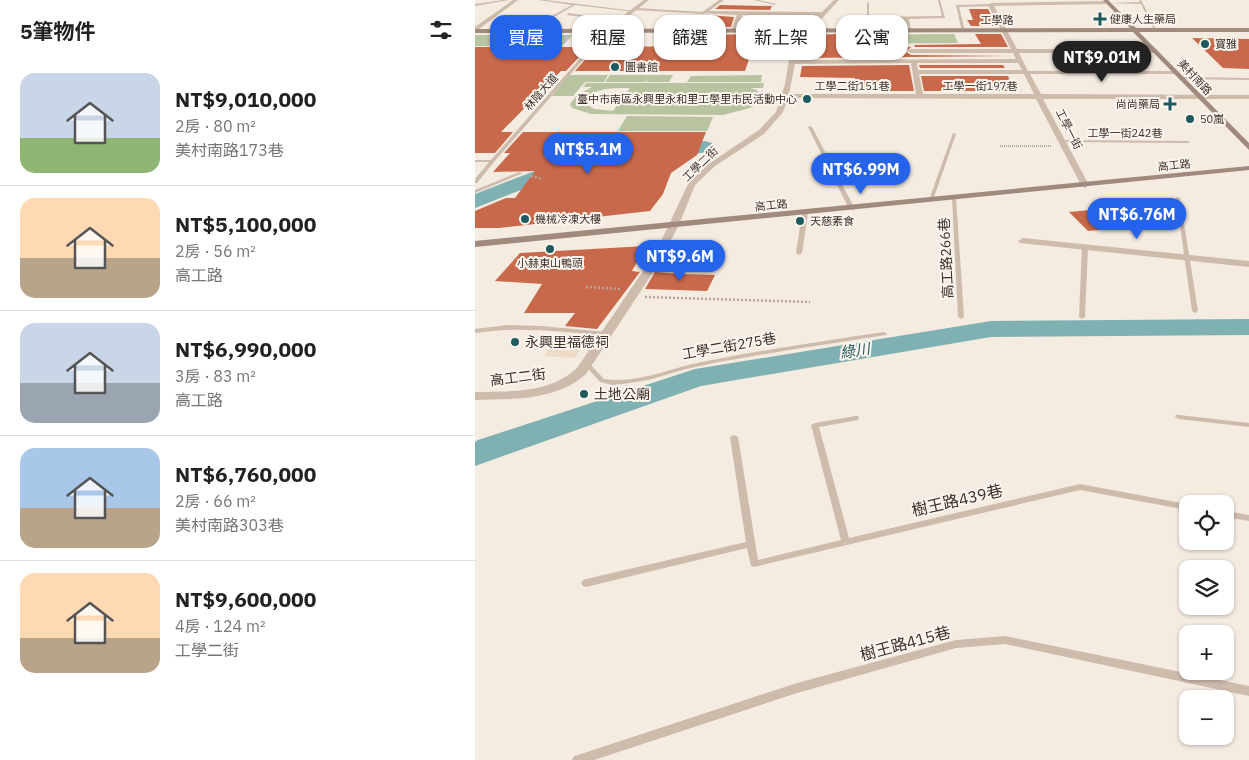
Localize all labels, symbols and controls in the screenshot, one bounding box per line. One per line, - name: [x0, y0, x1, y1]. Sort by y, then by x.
- place label: 健康人生藥局: [1110, 12, 1176, 26]
- street label: 工學路: [981, 13, 1014, 27]
- marker: 健康人生藥局: [1094, 13, 1106, 25]
- chip: 買屋: [490, 15, 562, 60]
- chip: 租屋: [572, 15, 644, 60]
- chip: 篩選: [654, 15, 726, 60]
- chip: 新上架: [736, 15, 826, 60]
- chip: 公寓: [836, 15, 908, 60]
- icon: filters: [427, 16, 455, 44]
- text: 5筆物件: [20, 17, 96, 45]
- place label: 寶雅: [1215, 37, 1237, 51]
- marker: 寶雅: [1199, 38, 1211, 50]
- pin: NT$9.01M: [1050, 41, 1154, 83]
- text: NT$9.01M: [1063, 47, 1141, 67]
- street label: 美村南路: [1175, 56, 1215, 98]
- place label: 圖書館: [625, 60, 658, 74]
- marker: 圖書館: [609, 61, 621, 73]
- street label: 林陰大道: [521, 71, 561, 113]
- street label: 工學二街151巷: [815, 79, 889, 93]
- street label: 工學一街197巷: [943, 79, 1017, 93]
- text: NT$9,010,000: [175, 85, 316, 113]
- place label: 臺中市南區永興里永和里工學里市民活動中心: [577, 92, 797, 106]
- icon: home: [60, 93, 120, 153]
- marker: 臺中市南區永興里永和里工學里市民活動中心: [801, 93, 813, 105]
- place label: 尚尚藥局: [1116, 97, 1160, 111]
- marker: 尚尚藥局: [1164, 98, 1176, 110]
- street label: 工學一街: [1053, 106, 1085, 152]
- place label: 50嵐: [1200, 112, 1224, 126]
- marker: 50嵐: [1184, 113, 1196, 125]
- text: 2房 · 80 m²: [175, 116, 256, 136]
- street label: 工學一街242巷: [1088, 126, 1162, 140]
- pin: NT$5.1M: [542, 132, 634, 175]
- text: NT$5.1M: [554, 139, 622, 159]
- text: 美村南路173巷: [175, 140, 284, 160]
- street label: 工學二街: [679, 144, 721, 184]
- pin: NT$6.99M: [809, 152, 913, 195]
- street label: 高工路: [1157, 156, 1191, 174]
- text: NT$6.99M: [822, 159, 900, 179]
- street label: 高工路: [754, 196, 788, 214]
- pin: NT$6.76M: [1085, 198, 1189, 240]
- text: NT$6.76M: [1098, 204, 1176, 224]
- text: NT$5,100,000: [175, 210, 316, 238]
- place label: 機械冷凍大樓: [535, 212, 601, 226]
- marker: 機械冷凍大樓: [519, 213, 531, 225]
- place label: 天慈素食: [810, 214, 854, 228]
- marker: 天慈素食: [794, 215, 806, 227]
- street label: 高工路266巷: [935, 217, 957, 299]
- icon: home: [60, 218, 120, 278]
- pin: NT$9.6M: [634, 240, 726, 282]
- text: 2房 · 56 m²: [175, 241, 256, 261]
- marker: 小赫東山鴨頭: [544, 243, 556, 255]
- text: NT$9.6M: [646, 246, 714, 266]
- place label: 小赫東山鴨頭: [517, 256, 583, 270]
- text: 高工路: [175, 265, 223, 285]
- street label: 工學二街275巷: [681, 329, 777, 363]
- place label: 永興里福德祠: [525, 333, 609, 351]
- text: NT$6,990,000: [175, 335, 316, 363]
- marker: 永興里福德祠: [509, 336, 521, 348]
- water label: 綠川: [839, 338, 873, 362]
- icon: home: [60, 343, 120, 403]
- street label: 高工二街: [489, 365, 547, 389]
- text: 3房 · 83 m²: [175, 366, 256, 386]
- place label: 土地公廟: [594, 385, 650, 403]
- marker: 土地公廟: [578, 388, 590, 400]
- text: 高工路: [175, 390, 223, 410]
- text: NT$6,760,000: [175, 460, 316, 488]
- icon: home: [60, 468, 120, 528]
- street label: 樹王路439巷: [910, 480, 1004, 520]
- text: 2房 · 66 m²: [175, 491, 256, 511]
- map controls: [1179, 495, 1234, 745]
- button: locate: [1179, 495, 1234, 550]
- text: 美村南路303巷: [175, 515, 284, 535]
- button: layers: [1179, 560, 1234, 615]
- text: NT$9,600,000: [175, 585, 316, 613]
- icon: home: [60, 593, 120, 653]
- text: 4房 · 124 m²: [175, 616, 265, 636]
- street label: 樹王路415巷: [858, 621, 952, 665]
- button: +: [1179, 625, 1234, 680]
- text: 工學二街: [175, 640, 239, 660]
- button: −: [1179, 690, 1234, 745]

